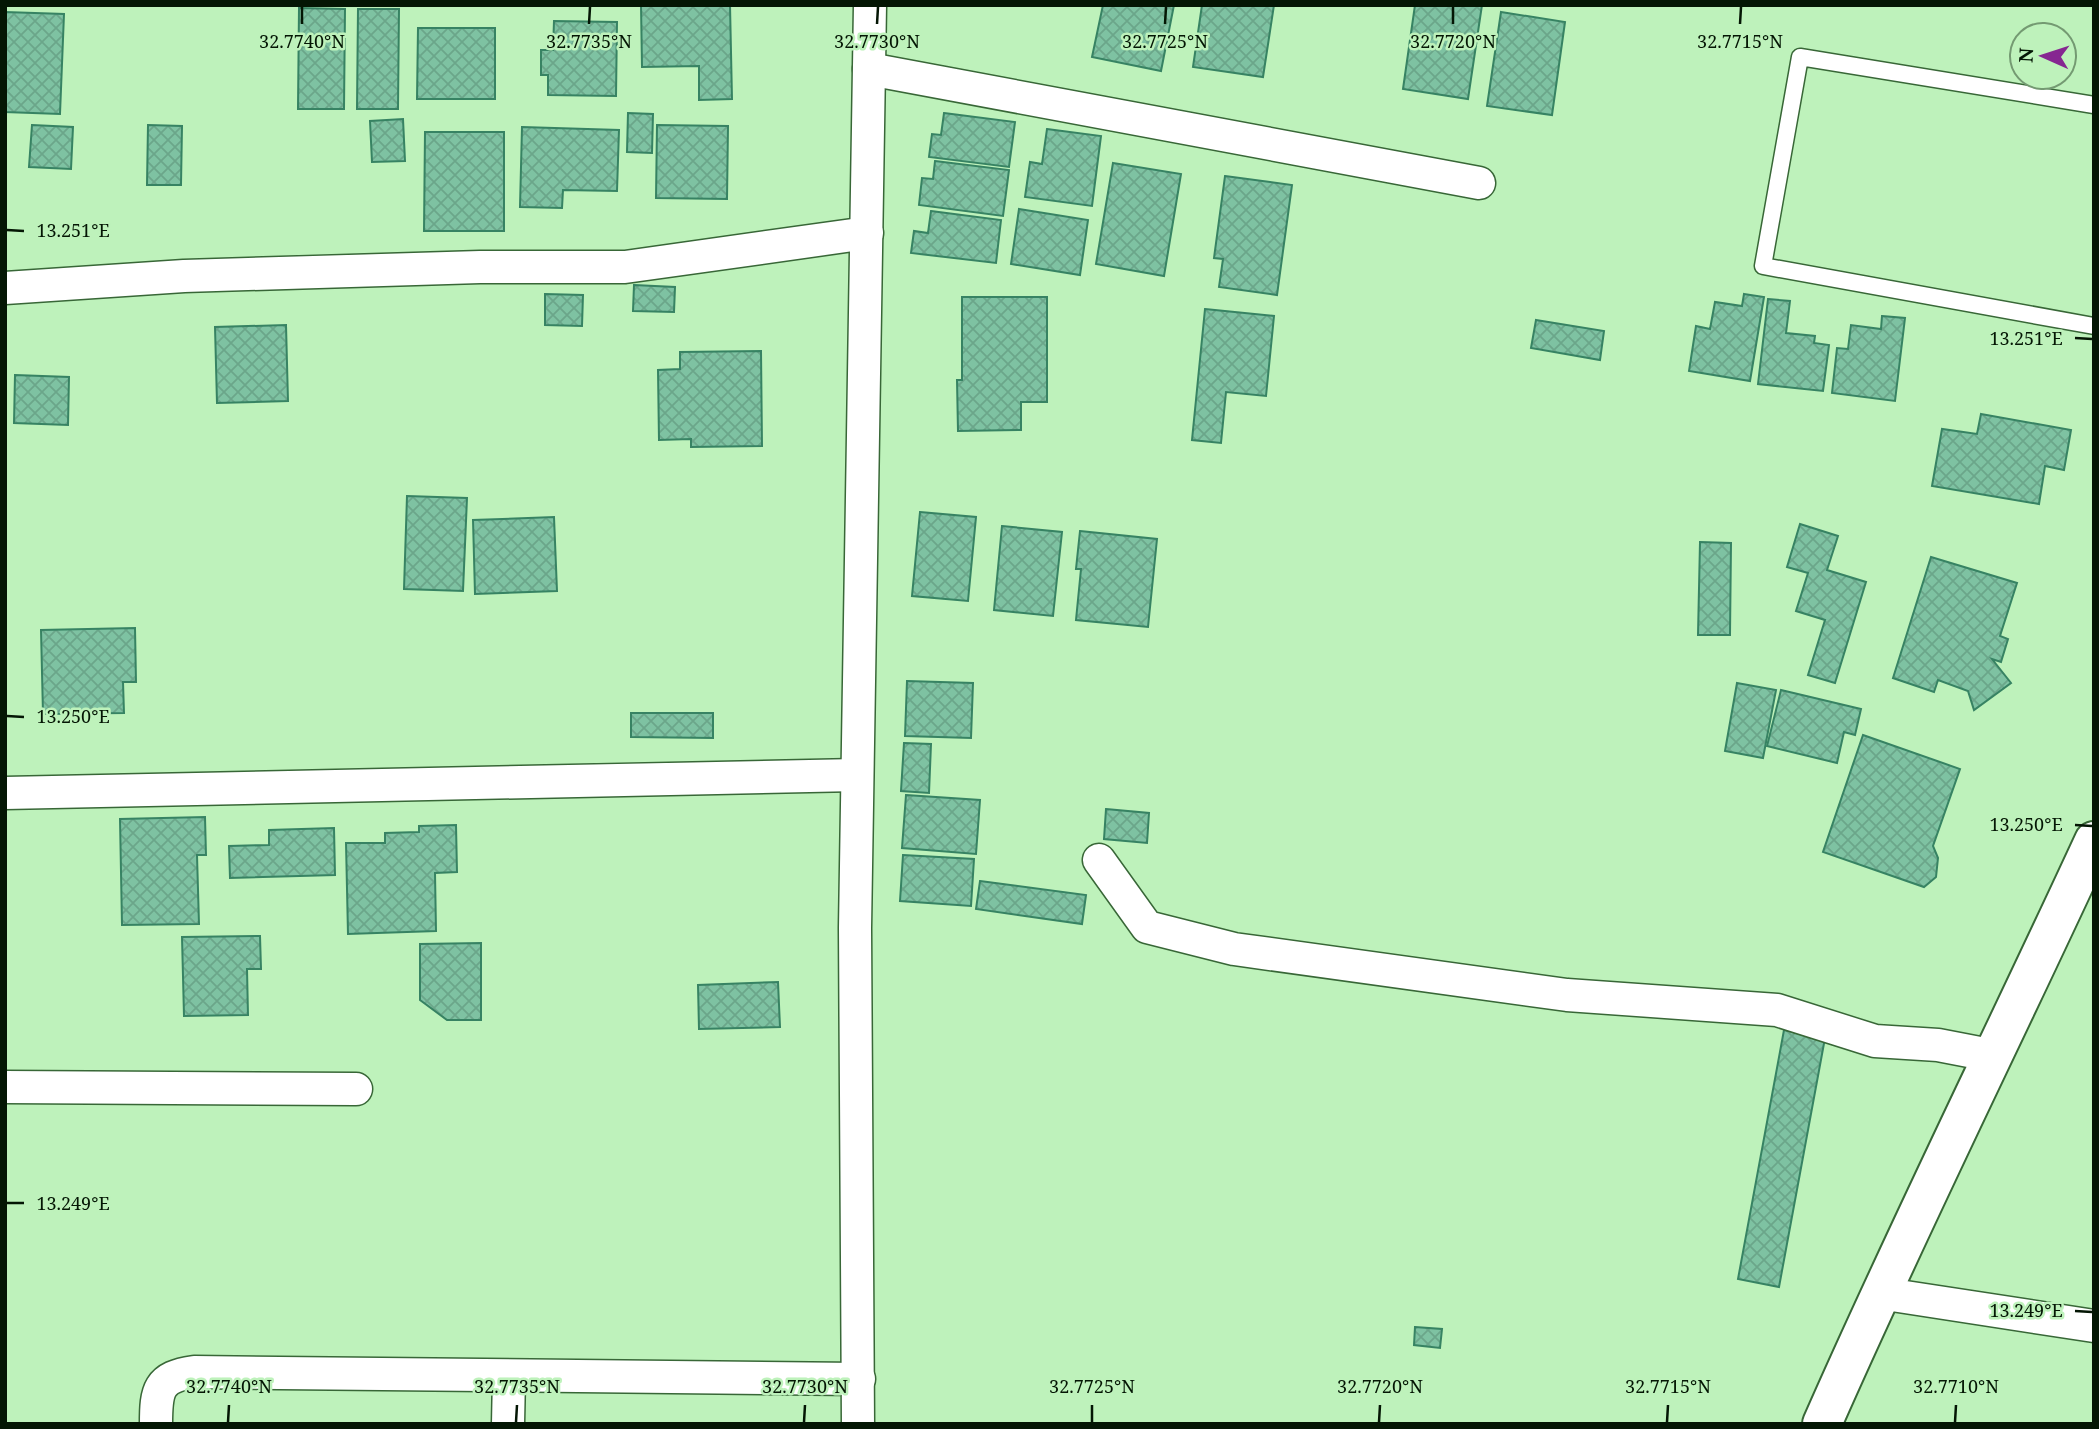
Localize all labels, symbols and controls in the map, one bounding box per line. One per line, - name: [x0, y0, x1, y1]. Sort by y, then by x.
- north arrow: [2008, 21, 2078, 91]
- text: 32.7740°N: [259, 29, 345, 53]
- text: 32.7735°N: [546, 29, 632, 53]
- text: 32.7730°N: [834, 29, 920, 53]
- text: 32.7725°N: [1122, 29, 1208, 53]
- text: 32.7720°N: [1410, 29, 1496, 53]
- text: 32.7715°N: [1697, 29, 1783, 53]
- text: N: [2013, 47, 2039, 63]
- text: 13.251°E: [36, 218, 110, 242]
- text: 13.251°E: [1989, 326, 2063, 350]
- text: 13.250°E: [36, 704, 110, 728]
- text: 13.250°E: [1989, 812, 2063, 836]
- text: 13.249°E: [36, 1191, 110, 1215]
- text: 13.249°E: [1989, 1298, 2063, 1322]
- text: 32.7740°N: [186, 1374, 272, 1398]
- text: 32.7735°N: [474, 1374, 560, 1398]
- text: 32.7730°N: [762, 1374, 848, 1398]
- text: 32.7725°N: [1049, 1374, 1135, 1398]
- text: 32.7720°N: [1337, 1374, 1423, 1398]
- text: 32.7715°N: [1625, 1374, 1711, 1398]
- text: 32.7710°N: [1913, 1374, 1999, 1398]

